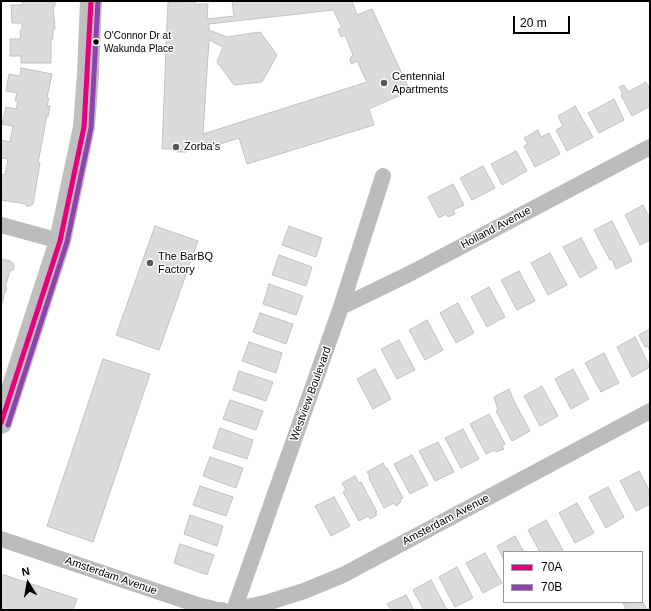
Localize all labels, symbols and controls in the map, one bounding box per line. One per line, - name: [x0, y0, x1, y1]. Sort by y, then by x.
- scale bar: [515, 8, 572, 34]
- text: 20 m: [520, 16, 547, 30]
- place label: O'Connor Dr at Wakunda Place: [104, 30, 174, 54]
- marker: O'Connor Dr at Wakunda Place: [91, 37, 101, 47]
- place label: Centennial Apartments: [392, 70, 448, 96]
- marker: Centennial Apartments: [379, 78, 389, 88]
- place label: Zorba's: [184, 140, 220, 154]
- marker: Zorba's: [171, 142, 181, 152]
- street label: Holland Avenue: [459, 204, 533, 252]
- place label: The BarBQ Factory: [158, 250, 213, 276]
- marker: The BarBQ Factory: [145, 258, 155, 268]
- street label: Westview Boulevard: [288, 345, 334, 443]
- street label: Amsterdam Avenue: [400, 492, 492, 548]
- legend: [503, 551, 643, 603]
- street label: Amsterdam Avenue: [63, 554, 159, 598]
- text: 70A: [541, 560, 562, 574]
- north arrow: [8, 563, 48, 603]
- text: N: [21, 565, 31, 578]
- text: 70B: [541, 580, 562, 594]

